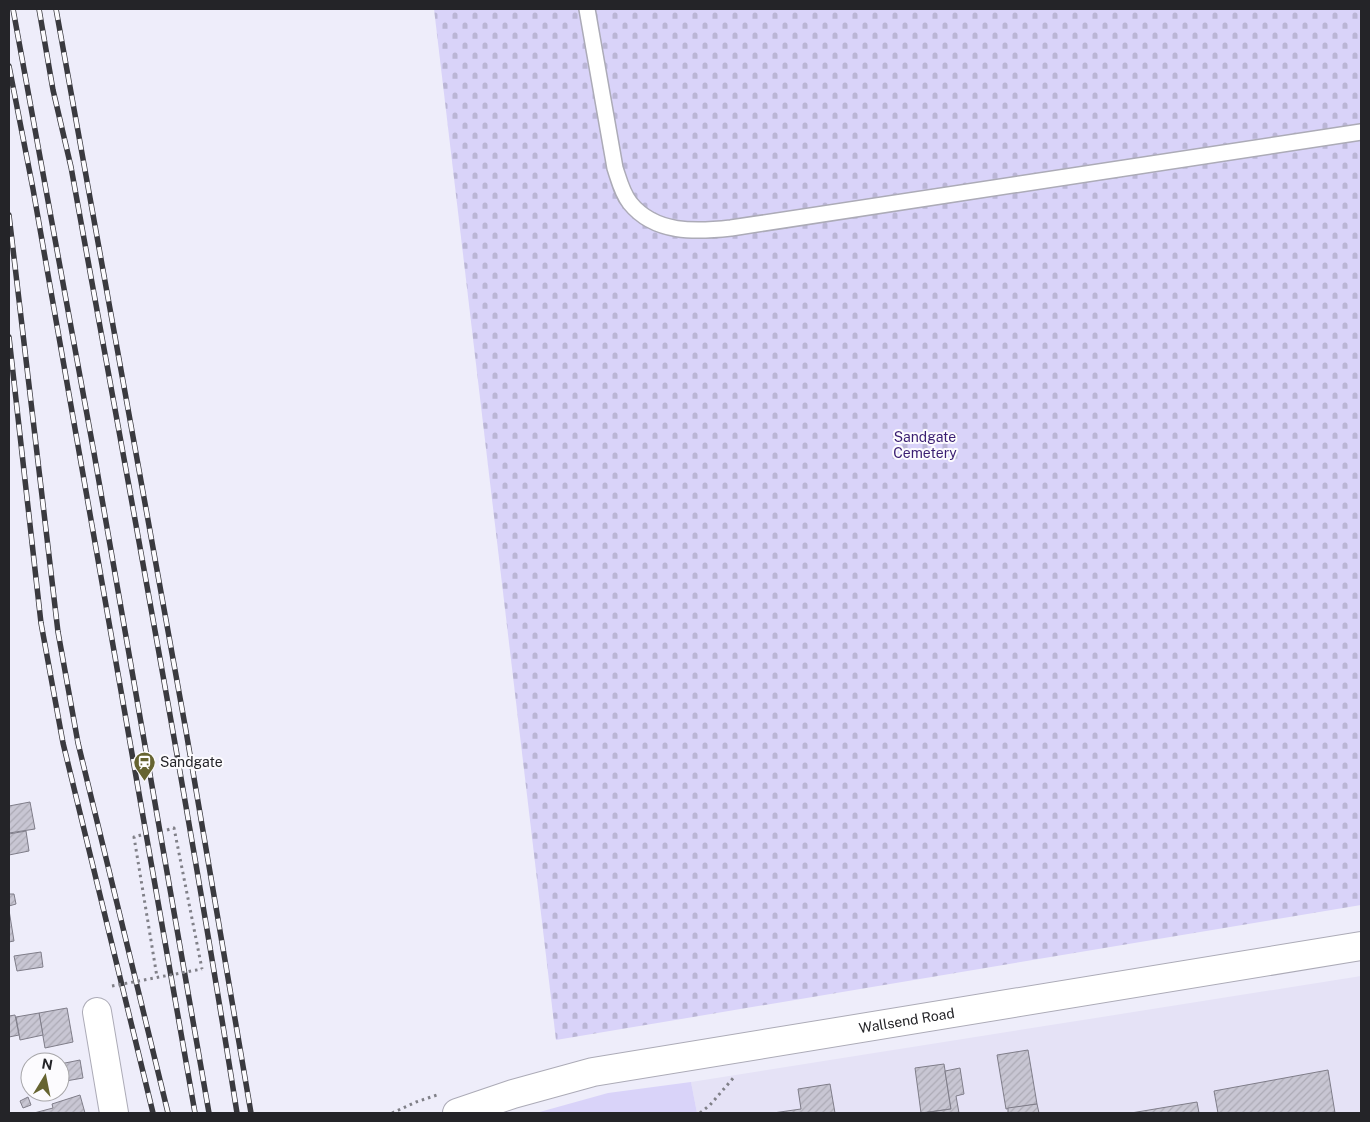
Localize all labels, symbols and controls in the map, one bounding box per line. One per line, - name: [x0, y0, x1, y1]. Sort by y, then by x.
- park label: Sandgate Cemetery: [893, 429, 957, 461]
- station icon: Sandgate: [132, 750, 156, 781]
- place label: Sandgate: [160, 754, 223, 770]
- street label: Wallsend Road: [858, 1005, 956, 1036]
- north arrow: [20, 1052, 70, 1102]
- text: N: [40, 1055, 54, 1073]

